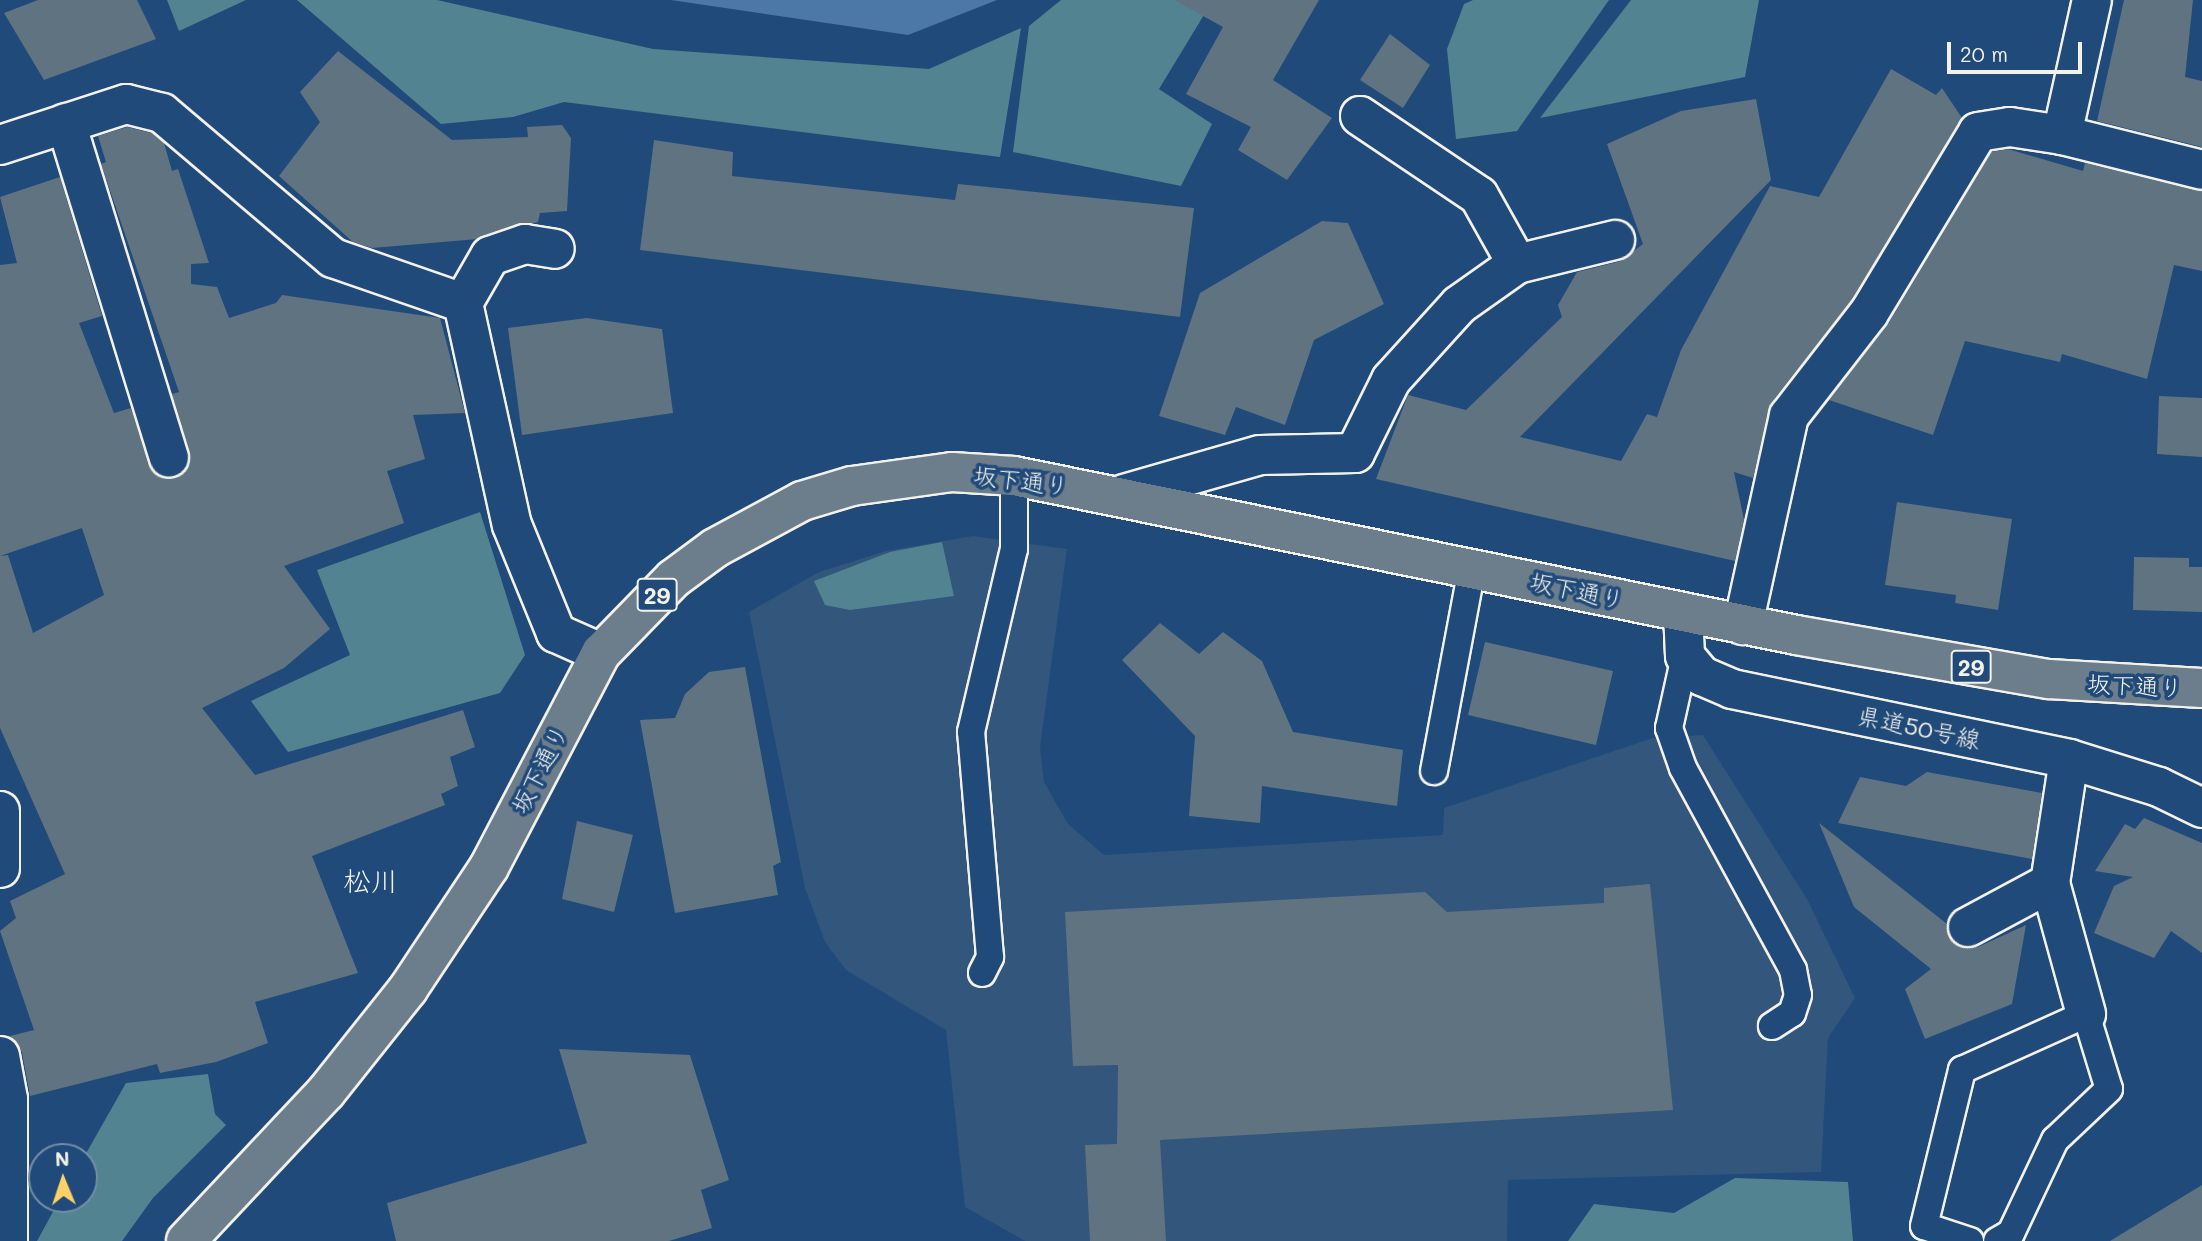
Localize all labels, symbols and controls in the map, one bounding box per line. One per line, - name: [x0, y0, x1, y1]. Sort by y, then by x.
- scale bar: [1950, 28, 2085, 72]
- text: 20 m: [1960, 40, 2008, 67]
- street label: 坂下通り: [972, 460, 1070, 500]
- street label: 坂下通り: [1527, 566, 1627, 614]
- road number: 29: [636, 576, 678, 614]
- road number: 29: [1950, 648, 1992, 687]
- street label: 坂下通り: [2086, 668, 2184, 702]
- street label: 県道50号線: [1855, 700, 1983, 754]
- street label: 坂下通り: [504, 720, 574, 818]
- district label: 松川: [343, 863, 399, 897]
- north arrow: [28, 1143, 98, 1213]
- text: N: [55, 1146, 70, 1171]

